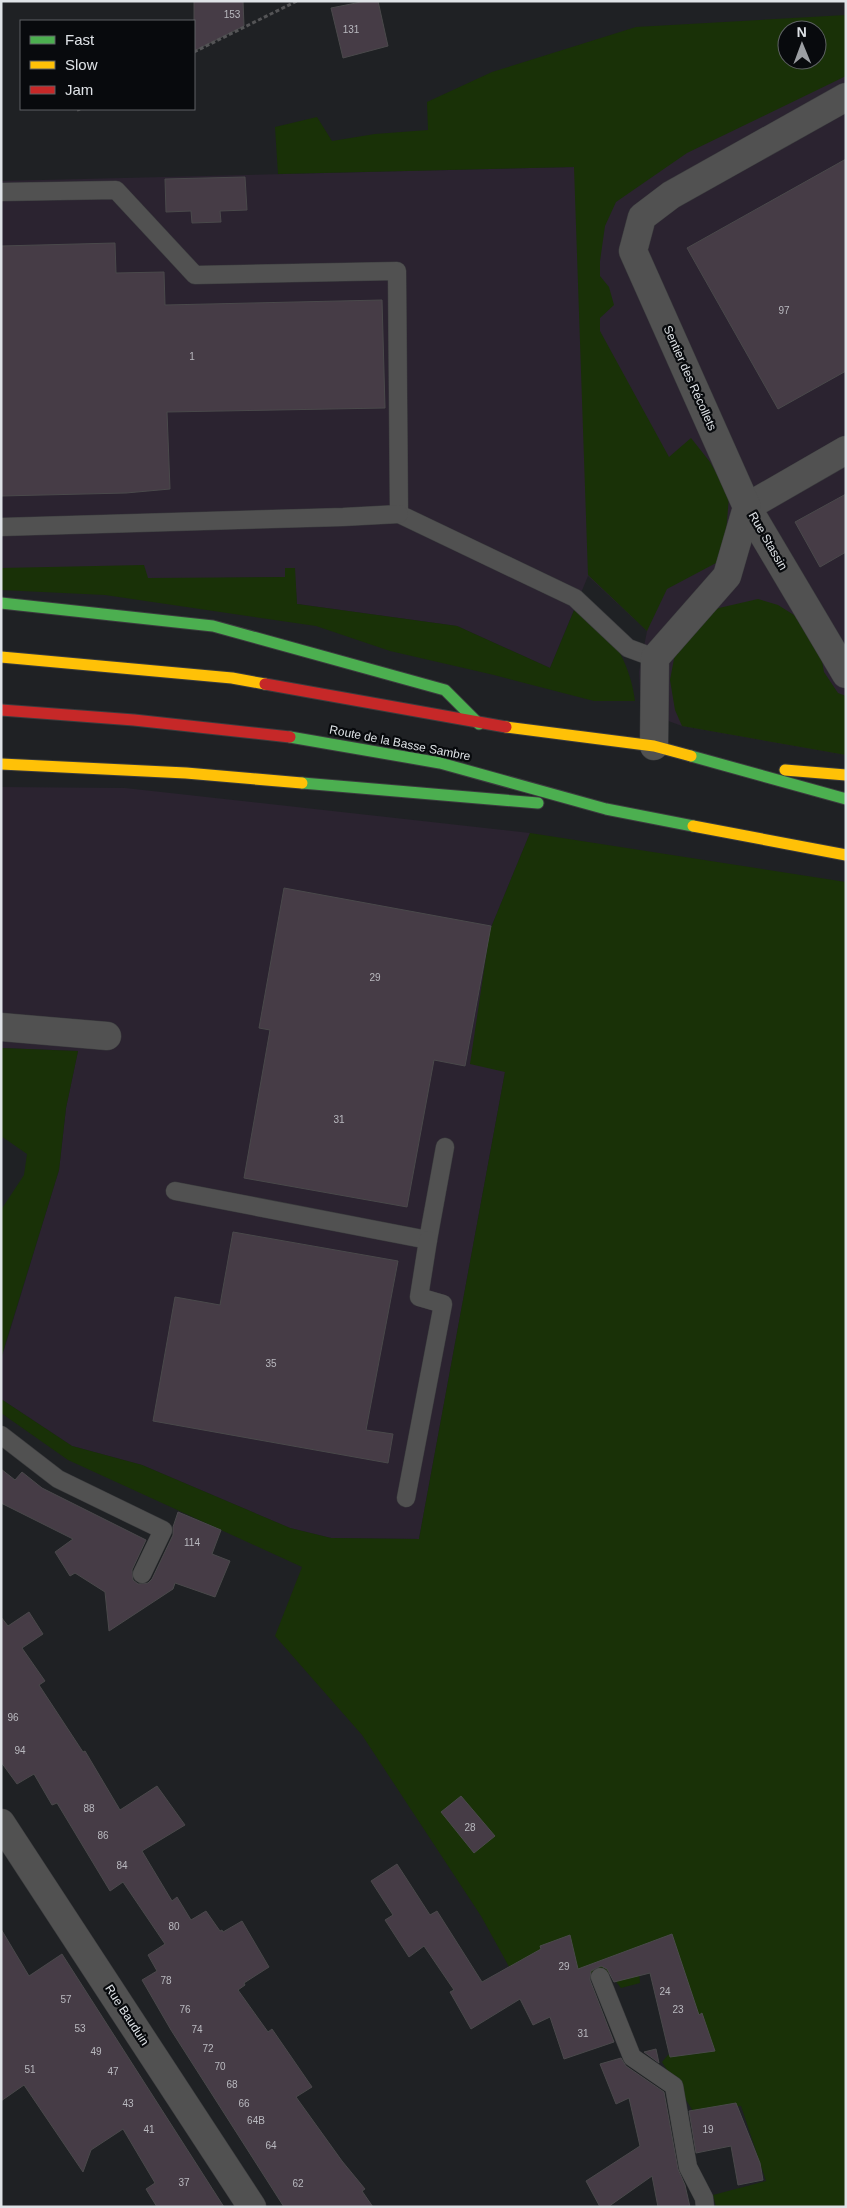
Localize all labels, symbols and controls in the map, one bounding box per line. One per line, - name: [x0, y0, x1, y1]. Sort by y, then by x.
- house number: 153: [224, 9, 241, 20]
- legend: [20, 20, 195, 110]
- north arrow: [777, 20, 827, 70]
- house number: 131: [343, 24, 360, 35]
- text: N: [797, 24, 807, 40]
- text: Fast: [65, 31, 95, 48]
- text: Slow: [65, 56, 98, 73]
- text: Jam: [65, 81, 93, 98]
- house number: 97: [778, 305, 790, 316]
- street label: Sentier des Récollets: [661, 323, 719, 433]
- house number: 1: [189, 351, 195, 362]
- street label: Rue Stassin: [746, 509, 790, 573]
- street label: Route de la Basse Sambre: [328, 722, 472, 764]
- house number: 29: [369, 972, 381, 983]
- house number: 31: [333, 1114, 345, 1125]
- house number: 35: [265, 1358, 277, 1369]
- house number: 114: [184, 1537, 200, 1548]
- house number: 96: [7, 1712, 19, 1723]
- house number: 94: [14, 1745, 26, 1756]
- house number: 88: [83, 1803, 95, 1814]
- house number: 28: [464, 1822, 476, 1833]
- house number: 86: [97, 1830, 109, 1841]
- house number: 84: [116, 1860, 128, 1871]
- house number: 80: [168, 1921, 180, 1932]
- house number: 29: [558, 1961, 570, 1972]
- house number: 78: [160, 1975, 172, 1986]
- street label: Rue Bauduin: [102, 1982, 152, 2048]
- house number: 24: [659, 1986, 671, 1997]
- house number: 57: [60, 1994, 72, 2005]
- house number: 76: [179, 2004, 191, 2015]
- house number: 23: [672, 2004, 684, 2015]
- house number: 53: [74, 2023, 86, 2034]
- house number: 74: [191, 2024, 203, 2035]
- house number: 31: [577, 2028, 589, 2039]
- house number: 72: [202, 2043, 214, 2054]
- house number: 49: [90, 2046, 102, 2057]
- house number: 70: [214, 2061, 226, 2072]
- house number: 51: [24, 2064, 36, 2075]
- house number: 47: [107, 2066, 119, 2077]
- house number: 68: [226, 2079, 238, 2090]
- house number: 43: [122, 2098, 134, 2109]
- house number: 66: [238, 2098, 250, 2109]
- house number: 64B: [247, 2115, 265, 2126]
- house number: 41: [143, 2124, 155, 2135]
- house number: 19: [702, 2124, 714, 2135]
- house number: 64: [265, 2140, 277, 2151]
- house number: 37: [178, 2177, 190, 2188]
- house number: 62: [292, 2178, 304, 2189]

